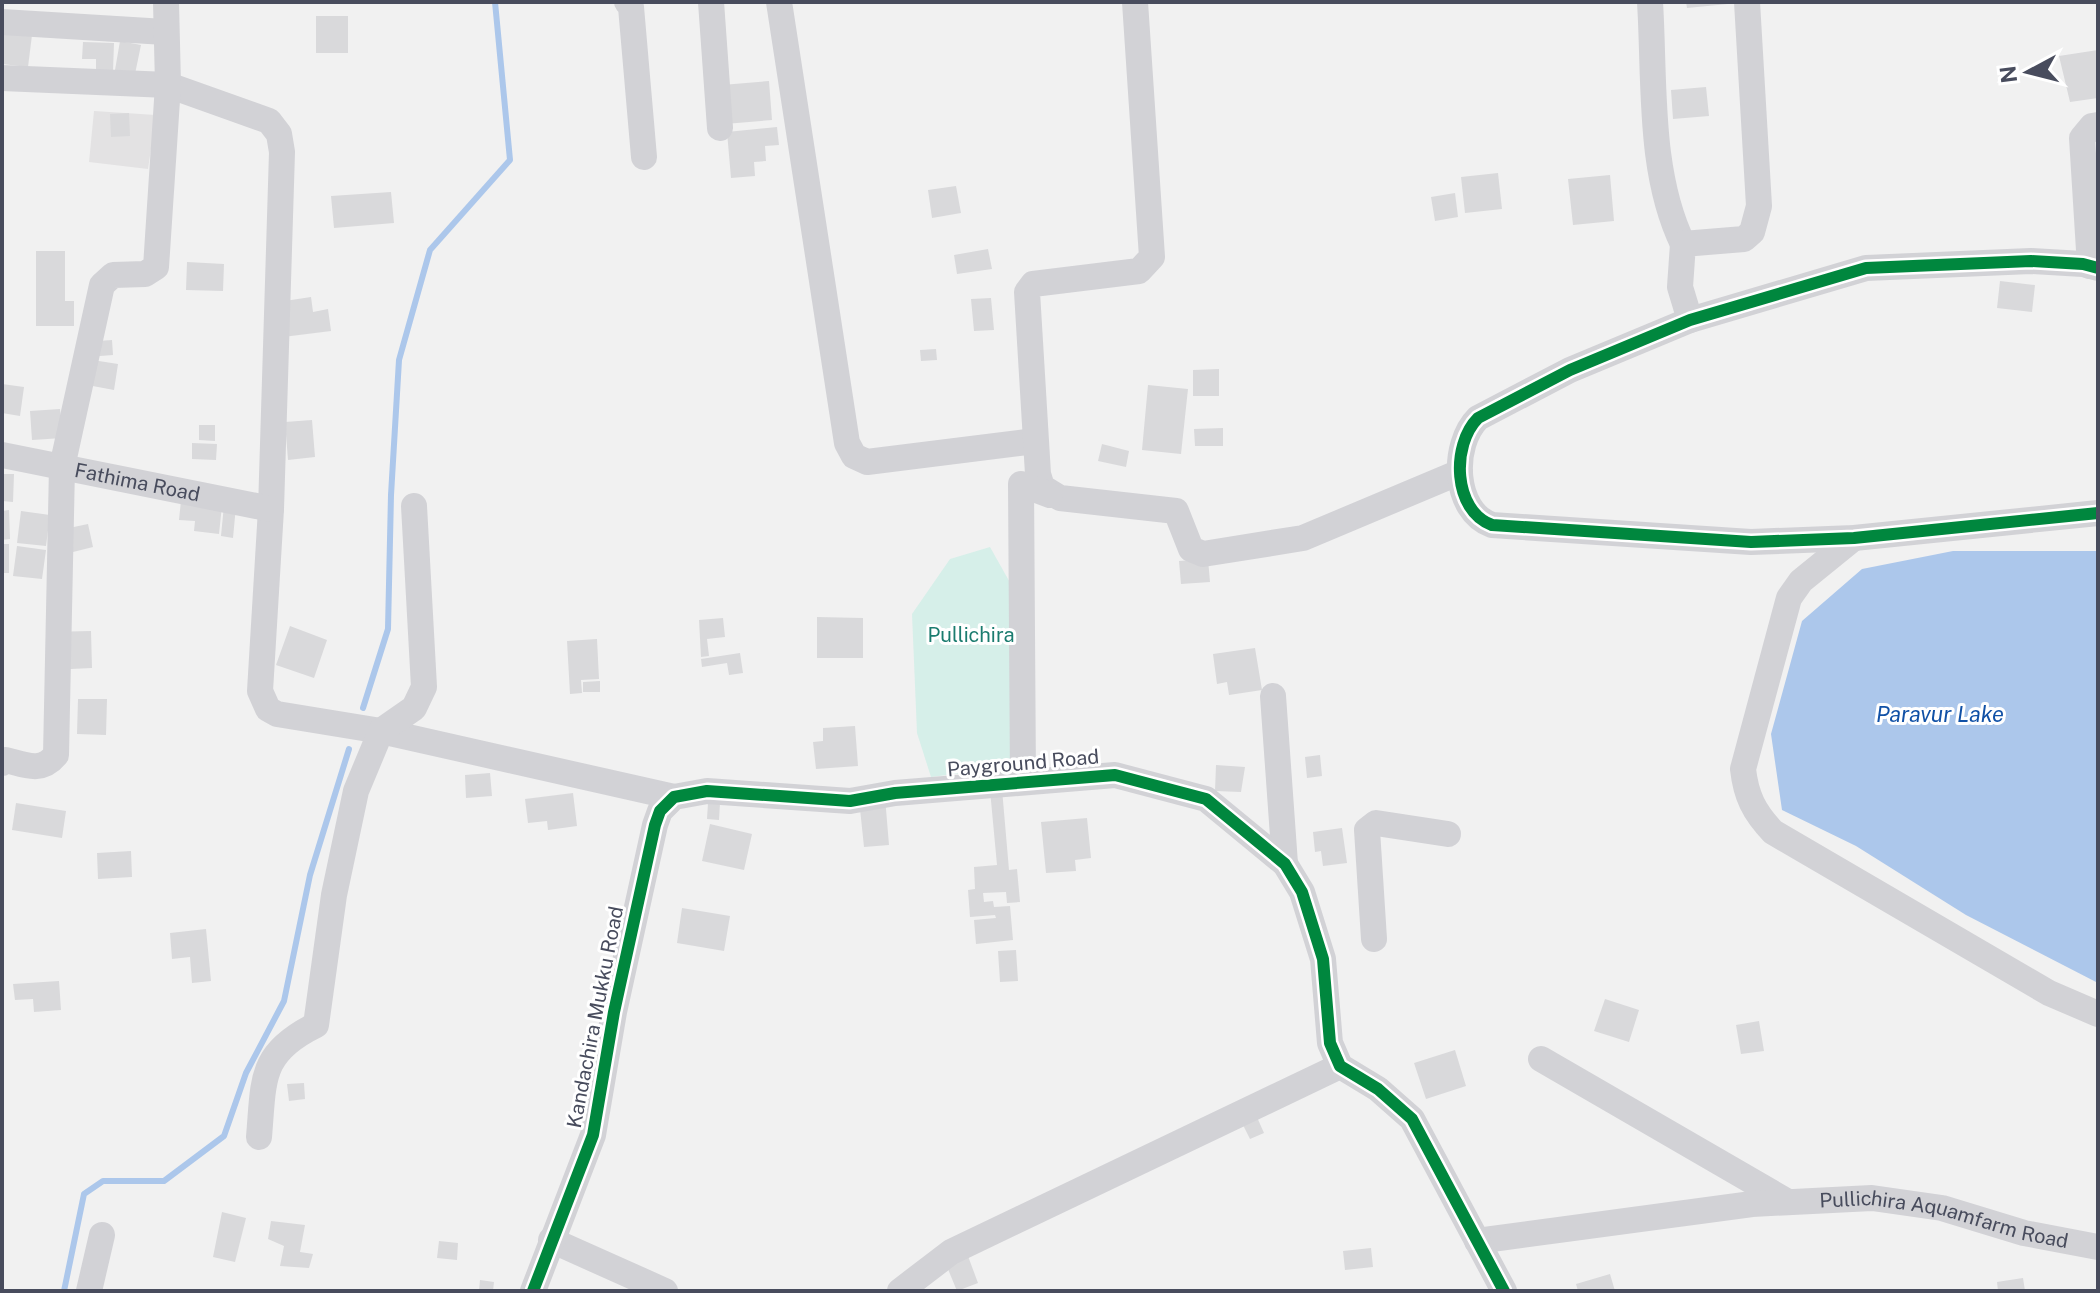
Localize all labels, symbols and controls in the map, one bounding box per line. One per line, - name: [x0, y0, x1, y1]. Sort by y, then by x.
- north arrow: [1988, 32, 2068, 112]
- text: N: [1994, 64, 2022, 85]
- street label: Fathima Road: [73, 458, 202, 506]
- park label: Pullichira: [928, 623, 1014, 647]
- water label: Paravur Lake: [1876, 701, 2004, 727]
- street label: Payground Road: [946, 744, 1100, 782]
- street label: Kandachira Mukku Road: [562, 904, 628, 1130]
- street label: Pullichira Aquamfarm Road: [1819, 1186, 2070, 1253]

